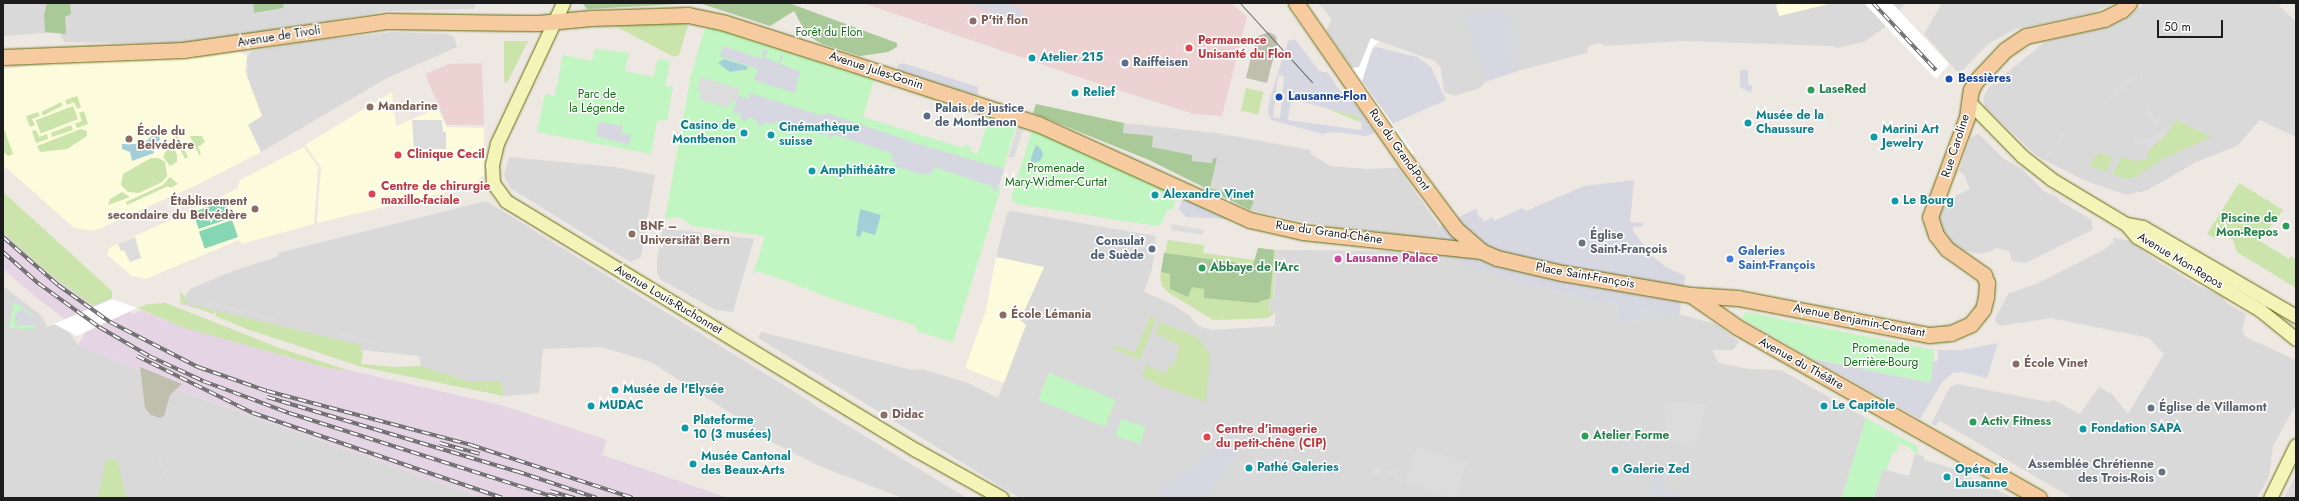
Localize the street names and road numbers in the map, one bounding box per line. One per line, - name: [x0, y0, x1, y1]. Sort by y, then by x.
- street label: Avenue de Tivoli: [236, 23, 322, 51]
- street label: Avenue Jules-Gonin: [827, 49, 925, 93]
- street label: Rue du Grand-Pont: [1365, 106, 1433, 194]
- street label: Rue Caroline: [1939, 113, 1973, 179]
- street label: Rue du Grand-Chêne: [1275, 218, 1383, 248]
- street label: Avenue Mon-Repos: [2135, 230, 2225, 292]
- street label: Place Saint-François: [1535, 260, 1635, 292]
- street label: Avenue Louis-Ruchonnet: [612, 262, 724, 338]
- street label: Avenue Benjamin-Constant: [1792, 301, 1926, 341]
- street label: Avenue du Théâtre: [1756, 335, 1846, 393]

